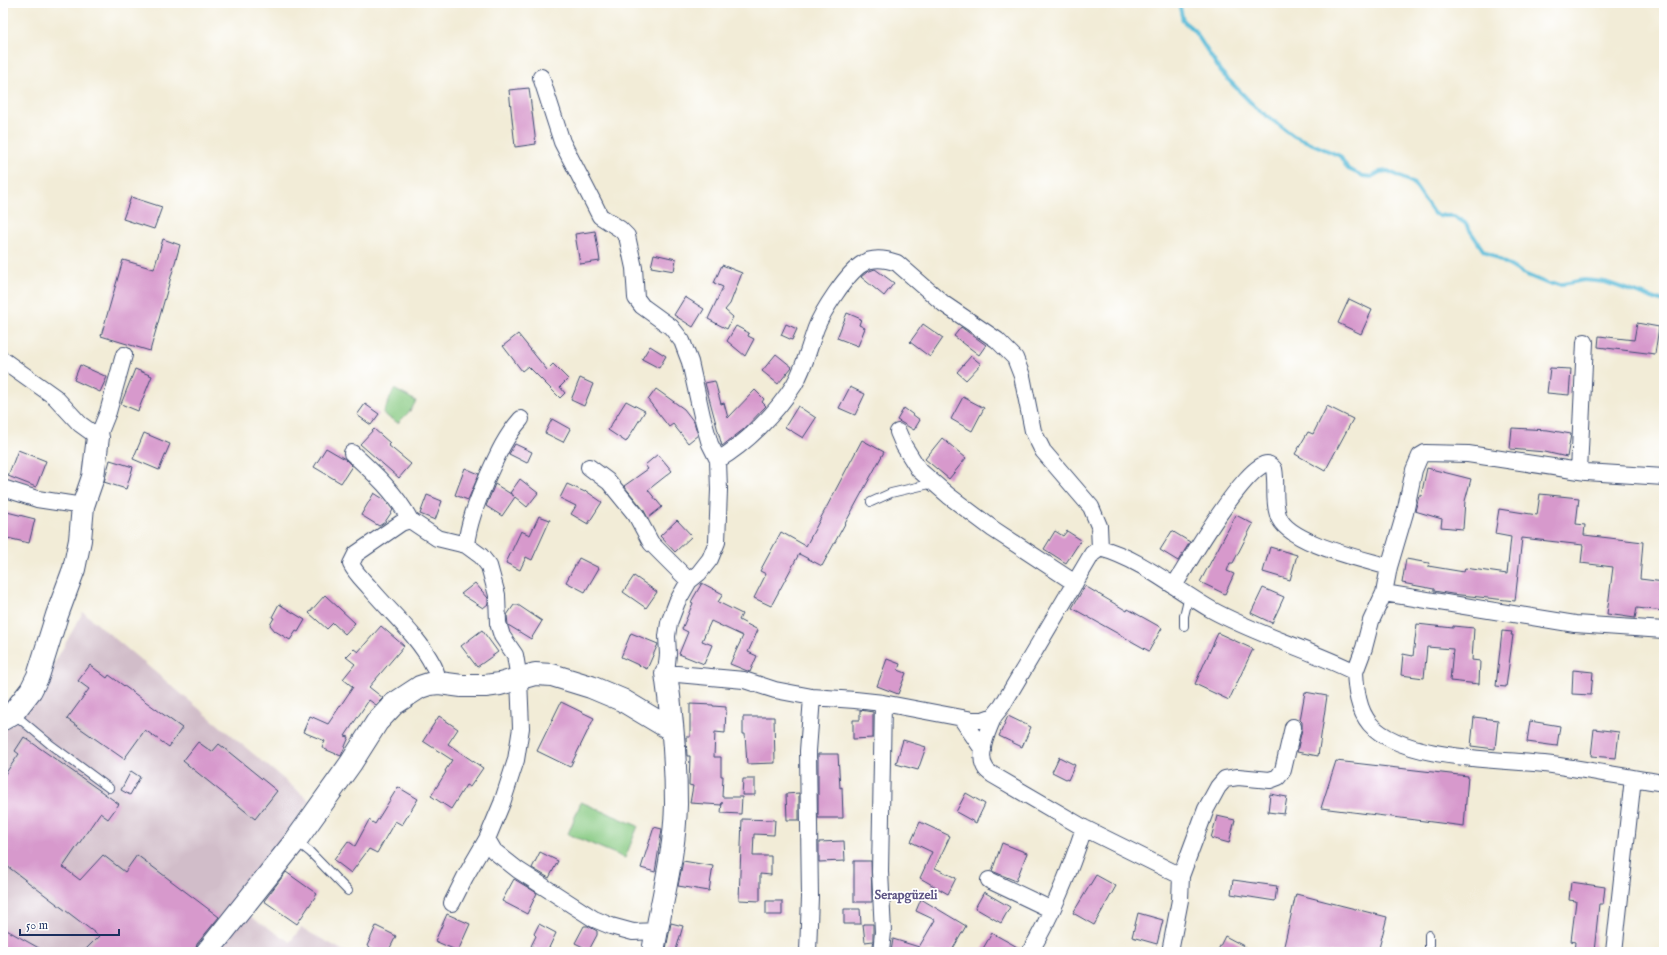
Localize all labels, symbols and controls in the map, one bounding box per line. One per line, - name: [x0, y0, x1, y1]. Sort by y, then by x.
- district label: Serapgüzeli: [875, 887, 938, 904]
- scale bar: [20, 911, 119, 937]
- text: 50 m: [26, 918, 48, 933]

